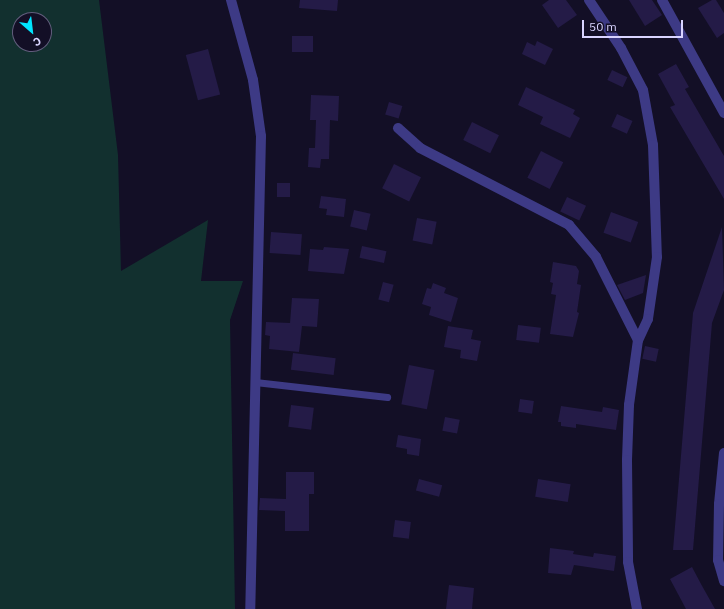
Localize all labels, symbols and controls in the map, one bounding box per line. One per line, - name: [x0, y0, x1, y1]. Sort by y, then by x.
- north arrow: [12, 12, 52, 52]
- scale bar: [584, 12, 685, 38]
- text: 50 m: [589, 19, 617, 34]
- text: С: [31, 34, 44, 50]

